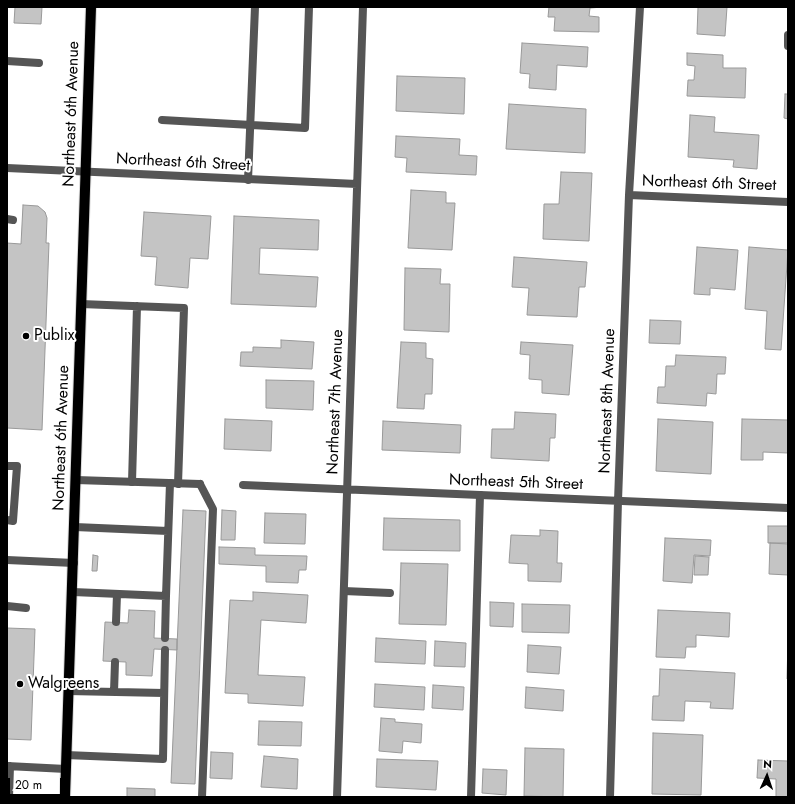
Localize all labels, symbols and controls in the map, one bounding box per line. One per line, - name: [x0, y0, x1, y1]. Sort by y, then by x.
- street label: Northeast 6th Avenue: [60, 41, 84, 187]
- street label: Northeast 6th Street: [115, 150, 251, 176]
- street label: Northeast 6th Street: [642, 172, 776, 196]
- place label: Publix: [34, 326, 75, 346]
- street label: Northeast 8th Avenue: [596, 328, 620, 474]
- street label: Northeast 7th Avenue: [324, 329, 348, 475]
- marker: Publix: [21, 331, 31, 341]
- street label: Northeast 6th Avenue: [50, 365, 74, 511]
- street label: Northeast 5th Street: [449, 471, 583, 495]
- place label: Walgreens: [28, 674, 99, 694]
- marker: Walgreens: [15, 679, 25, 689]
- north arrow: [747, 756, 787, 796]
- text: N: [763, 756, 772, 772]
- scale bar: [10, 770, 64, 796]
- text: 20 m: [15, 776, 42, 794]

